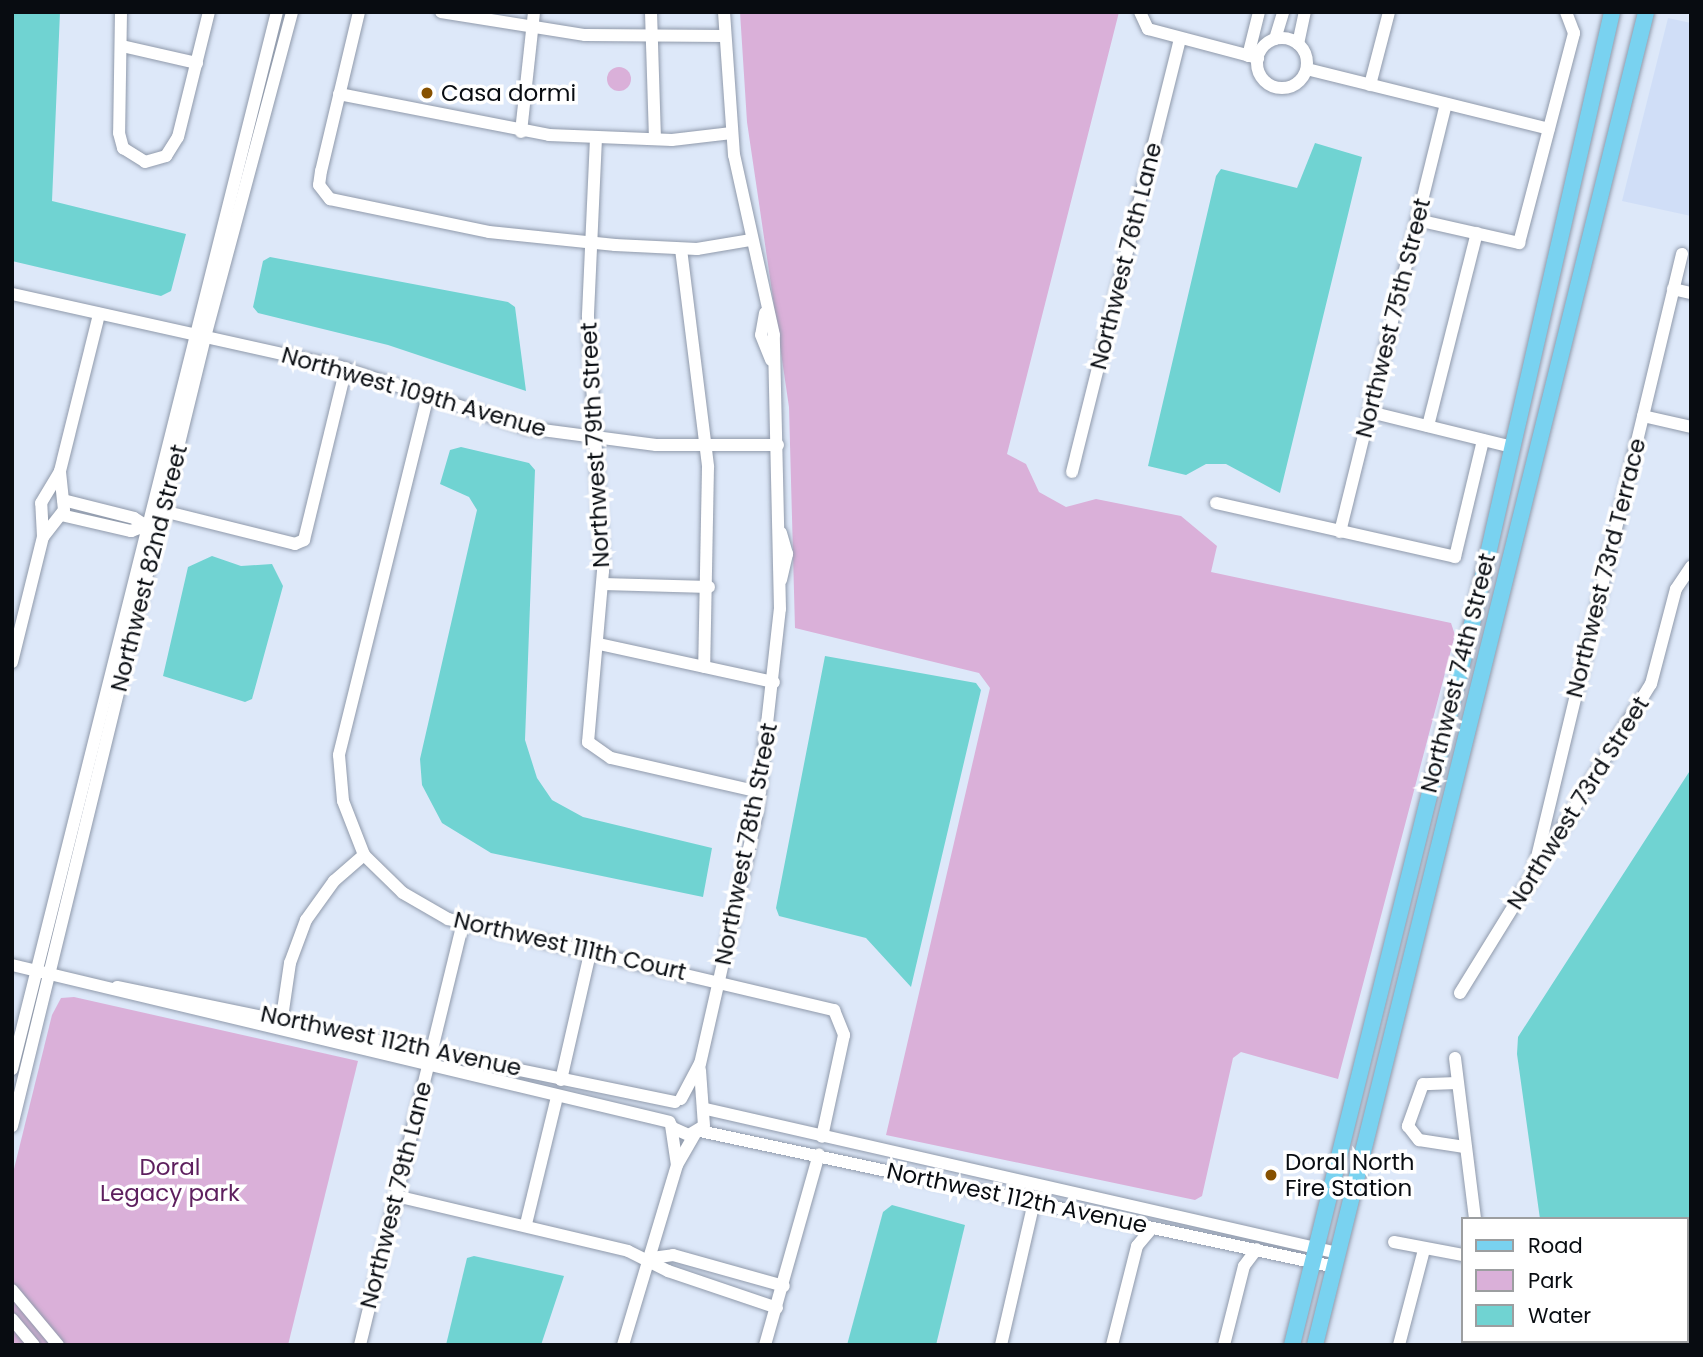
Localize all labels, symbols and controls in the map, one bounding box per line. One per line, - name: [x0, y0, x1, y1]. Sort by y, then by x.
- place label: Casa dormi: [441, 79, 576, 107]
- marker: Casa dormi: [419, 85, 435, 101]
- street label: Northwest 76th Lane: [1084, 140, 1168, 372]
- street label: Northwest 75th Street: [1350, 195, 1436, 441]
- street label: Northwest 79th Street: [575, 322, 615, 568]
- street label: Northwest 109th Avenue: [278, 341, 550, 443]
- street label: Northwest 73rd Terrace: [1560, 436, 1652, 700]
- street label: Northwest 82nd Street: [105, 442, 193, 694]
- street label: Northwest 74th Street: [1415, 550, 1501, 796]
- street label: Northwest 73rd Street: [1501, 691, 1655, 915]
- street label: Northwest 78th Street: [709, 721, 783, 967]
- street label: Northwest 111th Court: [451, 906, 689, 986]
- street label: Northwest 112th Avenue: [258, 1000, 524, 1082]
- street label: Northwest 79th Lane: [354, 1079, 438, 1311]
- place label: Doral North Fire Station: [1285, 1148, 1414, 1202]
- park label: Doral Legacy park: [100, 1153, 240, 1207]
- street label: Northwest 112th Avenue: [884, 1157, 1150, 1239]
- marker: Doral North Fire Station: [1263, 1167, 1279, 1183]
- legend: [1462, 1217, 1689, 1343]
- text: Road: [1528, 1231, 1583, 1260]
- text: Park: [1528, 1266, 1573, 1295]
- text: Water: [1528, 1301, 1591, 1330]

